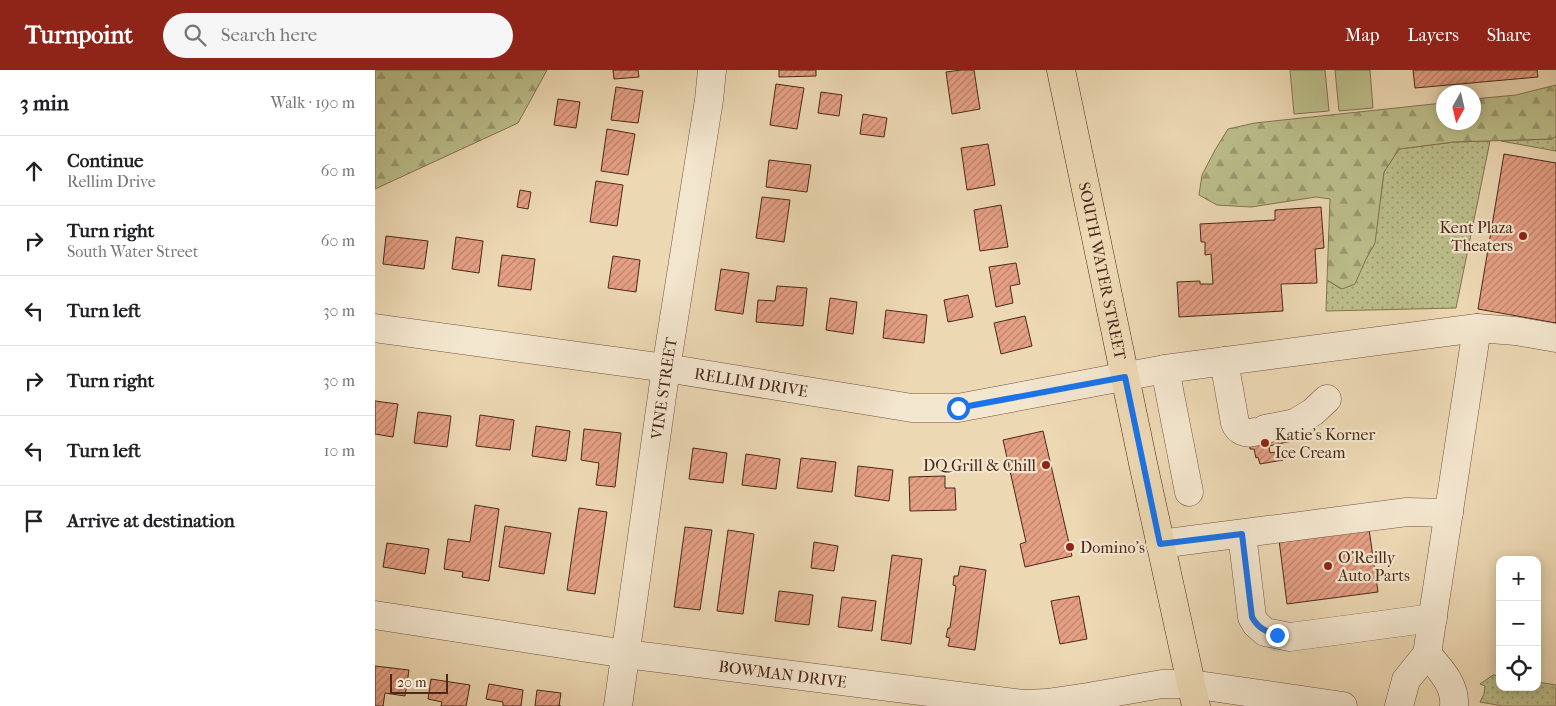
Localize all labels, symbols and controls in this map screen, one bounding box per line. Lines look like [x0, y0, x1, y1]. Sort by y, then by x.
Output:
search box [163, 13, 513, 58]
text: Turnpoint [25, 21, 133, 49]
icon: search [181, 21, 209, 49]
text: Search here [221, 24, 317, 46]
text: Map [1345, 25, 1379, 46]
text: Layers [1407, 25, 1459, 46]
text: Share [1487, 25, 1531, 46]
north arrow [1436, 85, 1481, 130]
text: 3 min [20, 91, 69, 115]
text: Walk · 190 m [271, 93, 355, 112]
text: Continue [67, 150, 143, 172]
icon: ahead [20, 157, 48, 185]
text: 60 m [321, 161, 355, 180]
text: Rellim Drive [67, 172, 156, 191]
street label: SOUTH WATER STREET [1075, 180, 1131, 362]
place label: Kent Plaza Theaters [1439, 218, 1514, 255]
text: Turn right [67, 220, 154, 242]
icon: right [20, 227, 48, 255]
marker: Kent Plaza Theaters [1517, 230, 1529, 242]
text: 60 m [321, 231, 355, 250]
text: South Water Street [67, 242, 198, 261]
icon: left [20, 297, 48, 325]
text: Turn left [67, 300, 141, 322]
text: 30 m [323, 301, 355, 320]
street label: VINE STREET [646, 336, 680, 442]
street label: RELLIM DRIVE [693, 363, 810, 400]
icon: right [20, 367, 48, 395]
text: Turn right [67, 370, 154, 392]
text: 30 m [323, 371, 355, 390]
route start [947, 397, 970, 420]
place label: Katie's Korner Ice Cream [1275, 425, 1375, 462]
icon: left [20, 437, 48, 465]
marker: Katie's Korner Ice Cream [1259, 437, 1271, 449]
text: Turn left [67, 440, 141, 462]
text: 10 m [324, 441, 355, 460]
place label: DQ Grill & Chill [923, 456, 1037, 475]
marker: DQ Grill & Chill [1040, 459, 1052, 471]
icon: arrive [20, 507, 48, 535]
text: Arrive at destination [67, 510, 235, 532]
place label: Domino's [1080, 538, 1145, 557]
marker: Domino's [1064, 541, 1076, 553]
place label: O'Reilly Auto Parts [1337, 548, 1410, 585]
map controls [1496, 556, 1541, 691]
button: + [1496, 556, 1541, 601]
marker: O'Reilly Auto Parts [1322, 560, 1334, 572]
button: − [1496, 601, 1541, 646]
route end [1266, 624, 1289, 647]
button: locate [1496, 646, 1541, 691]
street label: BOWMAN DRIVE [718, 656, 848, 691]
scale bar [390, 671, 447, 694]
text: 20 m [397, 674, 427, 691]

